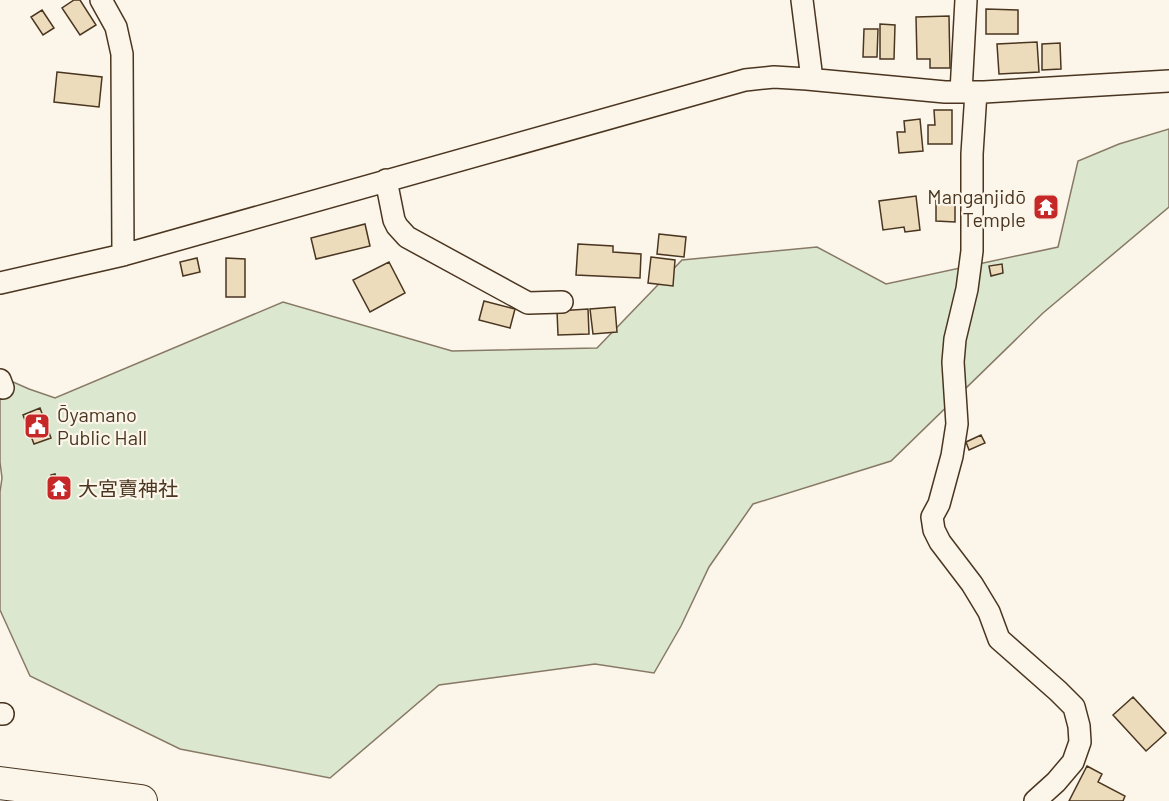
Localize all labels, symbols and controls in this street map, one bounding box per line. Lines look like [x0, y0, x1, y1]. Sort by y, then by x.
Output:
place label: Manganjidō Temple [927, 184, 1026, 231]
temple icon: Manganjidō Temple [1031, 192, 1061, 222]
place label: Ōyamano Public Hall [57, 402, 147, 449]
public building icon: Ōyamano Public Hall [22, 411, 52, 441]
temple icon: 大宮賣神社 [44, 473, 74, 503]
place label: 大宮賣神社 [78, 476, 178, 500]

